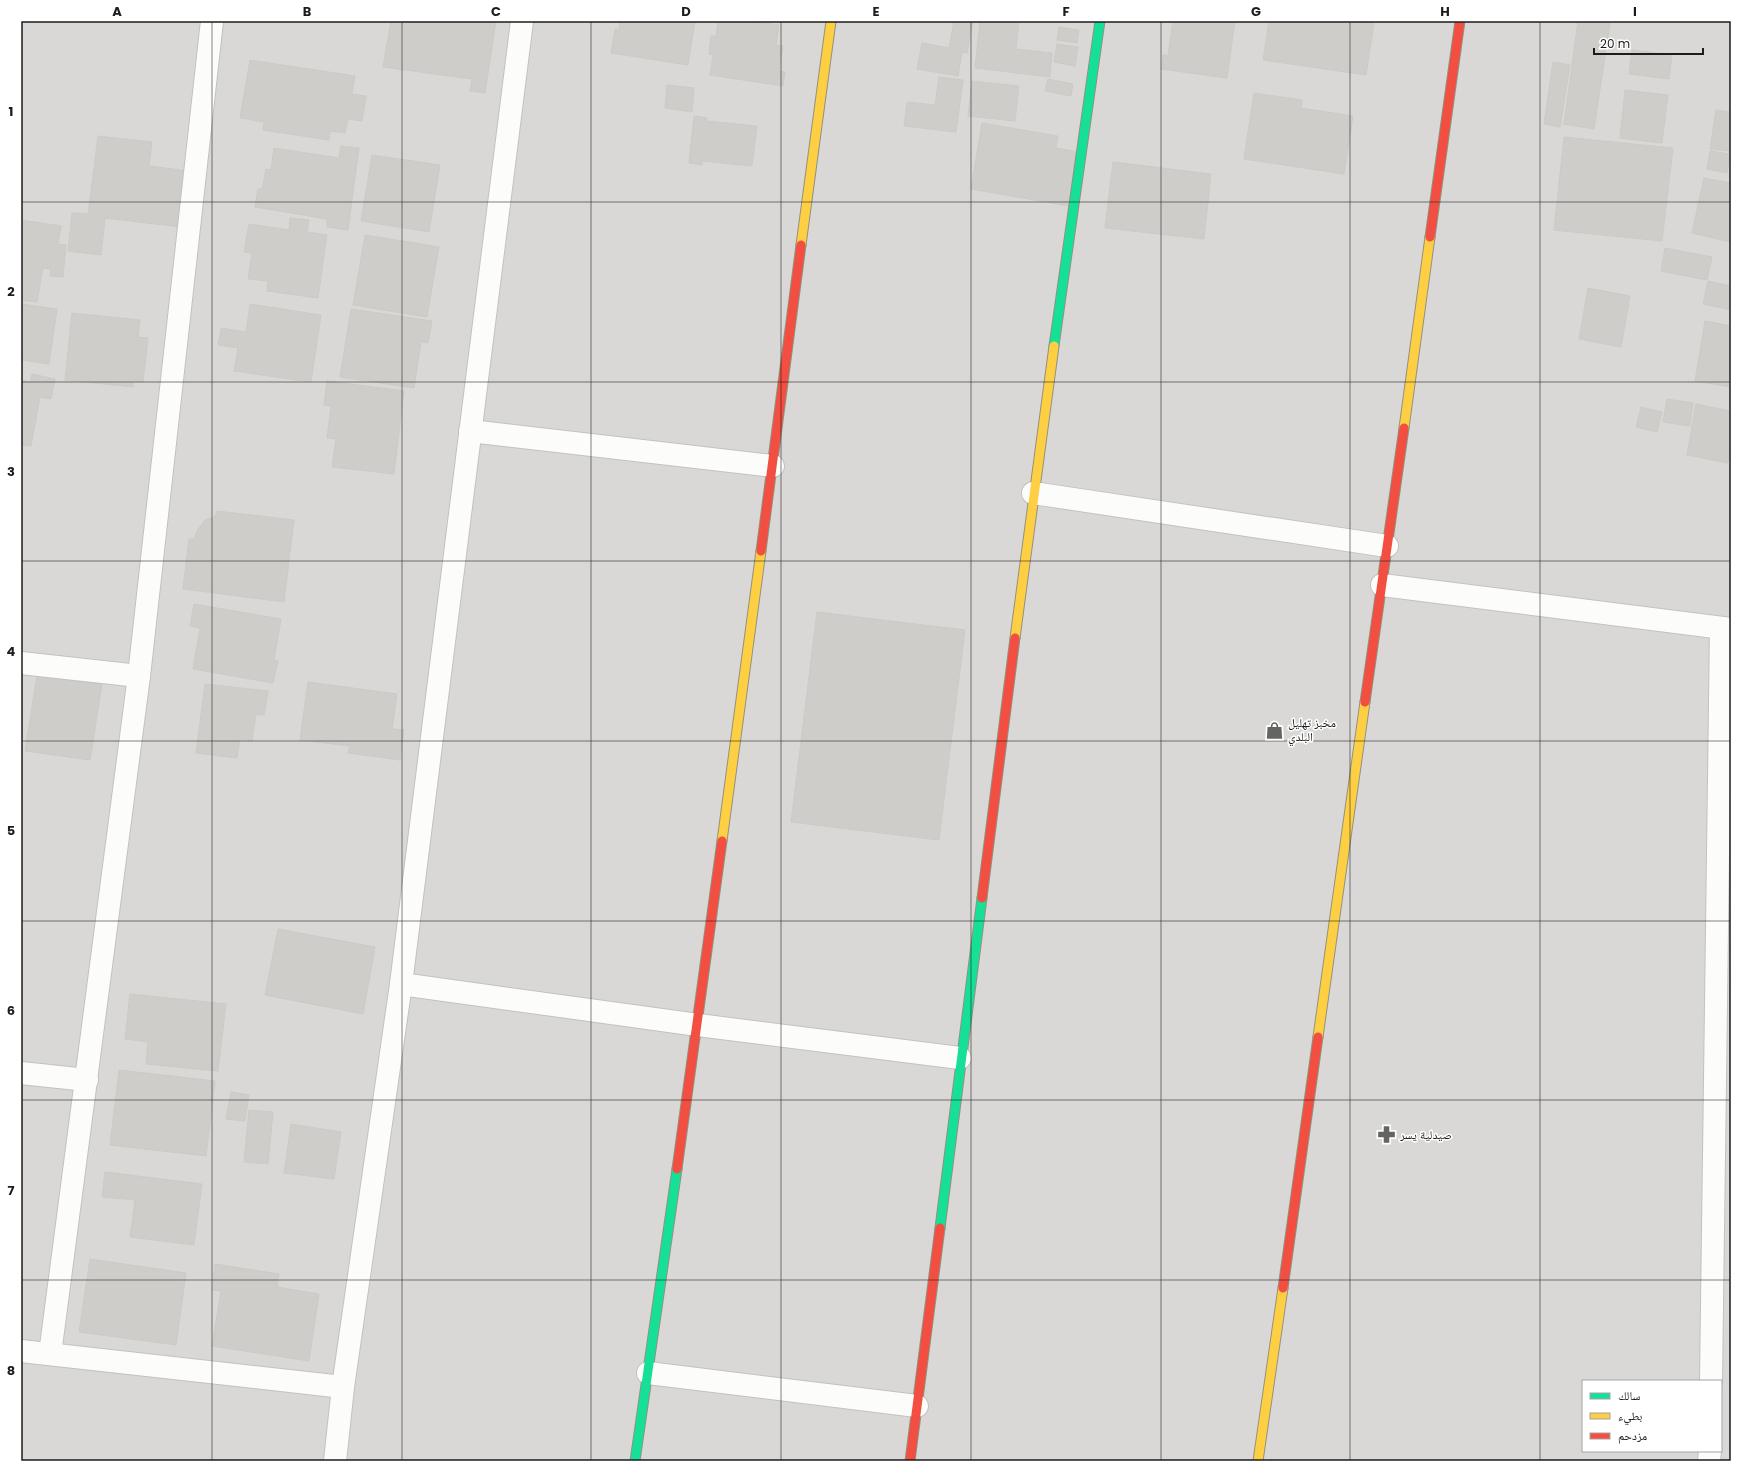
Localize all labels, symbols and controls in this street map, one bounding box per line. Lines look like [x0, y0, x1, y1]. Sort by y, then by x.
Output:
text: A [112, 2, 122, 21]
text: B [303, 2, 312, 21]
text: C [491, 2, 501, 21]
text: D [681, 2, 691, 21]
text: E [872, 2, 880, 21]
text: F [1062, 2, 1070, 21]
text: G [1251, 2, 1261, 21]
text: H [1440, 2, 1450, 21]
text: I [1633, 2, 1637, 21]
scale bar [1594, 30, 1703, 56]
text: 20 m [1600, 35, 1630, 52]
text: 1 [9, 102, 13, 121]
text: 2 [7, 282, 15, 301]
text: 3 [7, 462, 15, 481]
text: 4 [7, 642, 16, 661]
place label: مخبز تهليل البلدي [1288, 714, 1336, 747]
shop icon: مخبز تهليل البلدي [1265, 720, 1285, 740]
text: 5 [7, 821, 15, 840]
text: 6 [7, 1001, 15, 1020]
pharmacy icon: صيدلية يسر [1377, 1125, 1397, 1145]
place label: صيدلية يسر [1399, 1126, 1452, 1143]
text: 7 [8, 1181, 15, 1200]
text: 8 [7, 1361, 15, 1380]
legend [1582, 1380, 1722, 1452]
text: سالك [1618, 1387, 1640, 1404]
text: بطيء [1618, 1407, 1642, 1426]
text: مزدحم [1618, 1427, 1647, 1444]

